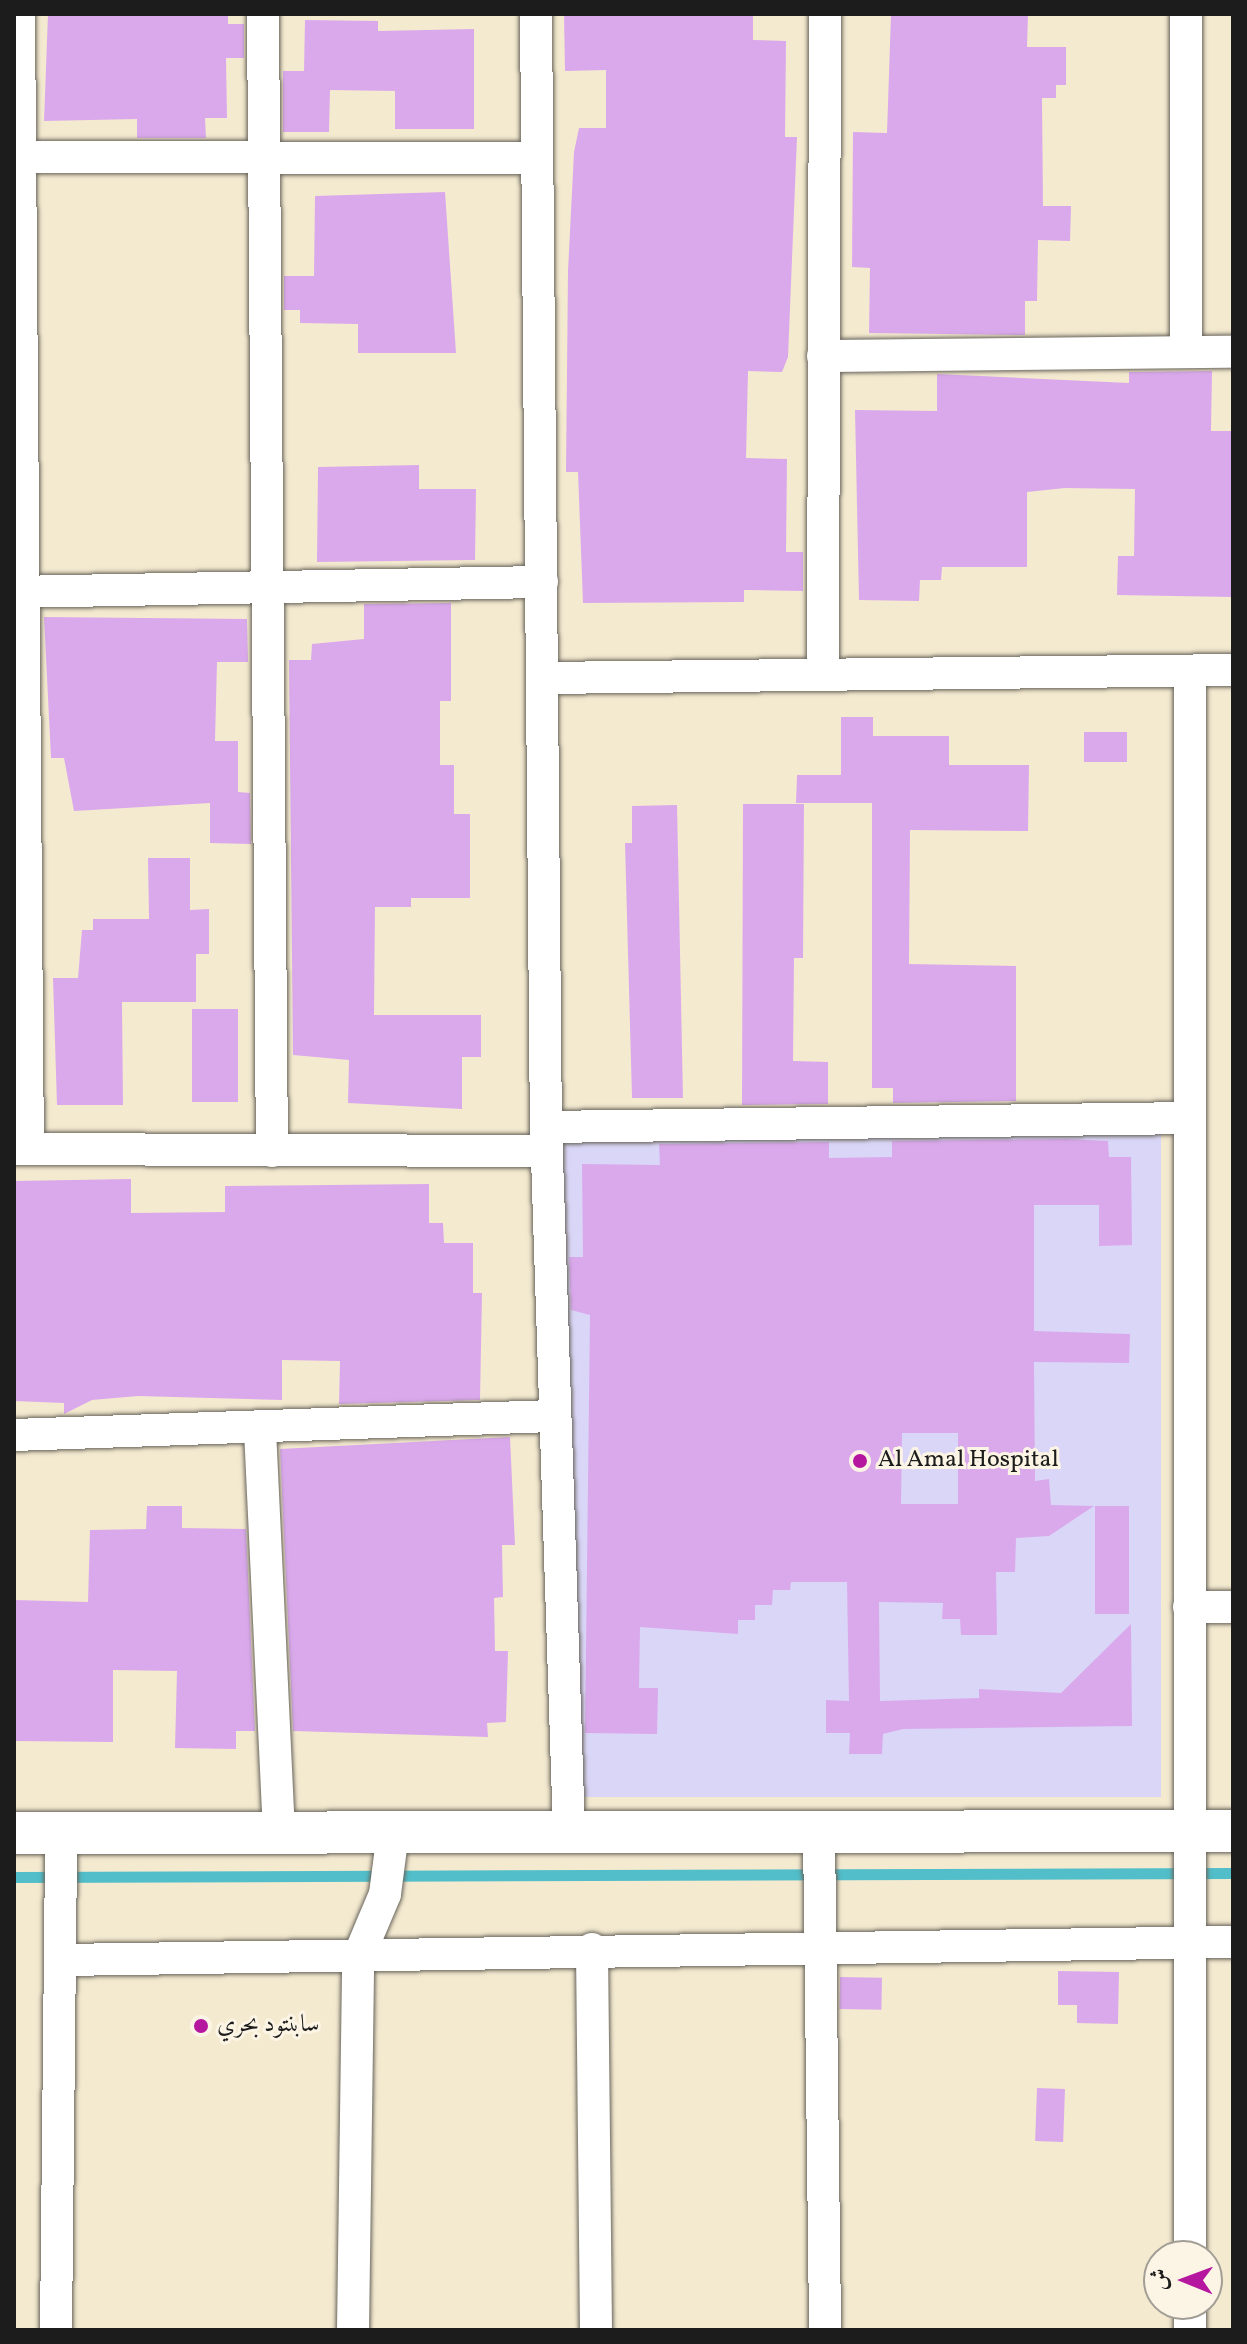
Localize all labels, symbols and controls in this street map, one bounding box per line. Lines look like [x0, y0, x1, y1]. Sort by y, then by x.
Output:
place label: Al Amal Hospital [878, 1447, 1059, 1475]
marker: Al Amal Hospital [849, 1450, 871, 1472]
place label: سابنتود بحري [217, 2012, 319, 2040]
marker: سابنتود بحري [192, 2017, 210, 2035]
north arrow [1143, 2240, 1223, 2320]
text: ش [1145, 2268, 1176, 2291]

